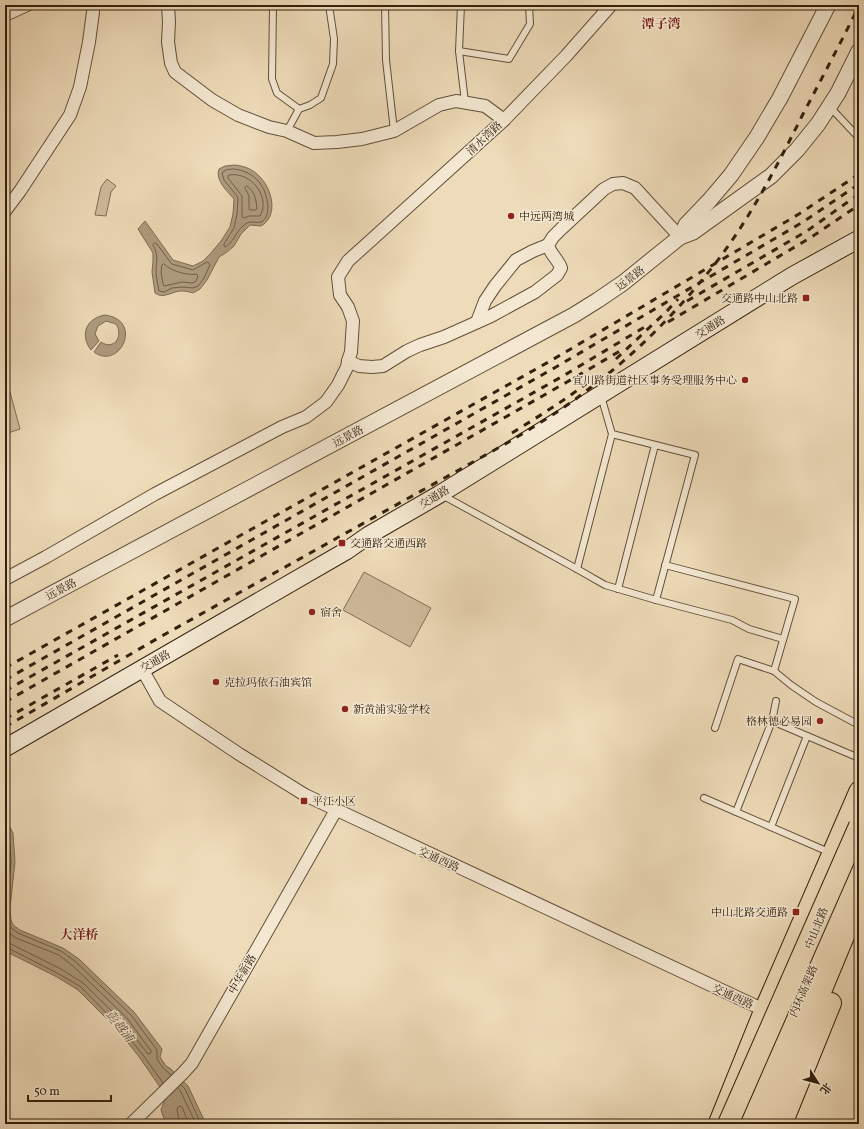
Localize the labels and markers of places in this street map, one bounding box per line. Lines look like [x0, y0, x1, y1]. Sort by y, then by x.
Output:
place label: 中远两湾城 [519, 210, 574, 225]
marker: 中远两湾城 [506, 211, 516, 221]
place label: 交通路中山北路 [721, 292, 798, 307]
marker: 交通路中山北路 [801, 293, 811, 303]
place label: 宜川路街道社区事务受理服务中心 [572, 374, 737, 389]
marker: 宜川路街道社区事务受理服务中心 [740, 375, 750, 385]
place label: 交通路交通西路 [350, 537, 427, 552]
marker: 交通路交通西路 [337, 538, 347, 548]
place label: 宿舍 [320, 606, 342, 621]
marker: 宿舍 [307, 607, 317, 617]
place label: 克拉玛依石油宾馆 [224, 676, 312, 691]
marker: 克拉玛依石油宾馆 [211, 677, 221, 687]
place label: 新黄浦实验学校 [353, 703, 430, 718]
marker: 新黄浦实验学校 [340, 704, 350, 714]
place label: 格林德必易园 [746, 715, 812, 730]
marker: 格林德必易园 [815, 716, 825, 726]
place label: 平江小区 [312, 795, 356, 810]
marker: 平江小区 [299, 796, 309, 806]
place label: 中山北路交通路 [711, 906, 788, 921]
marker: 中山北路交通路 [791, 907, 801, 917]

